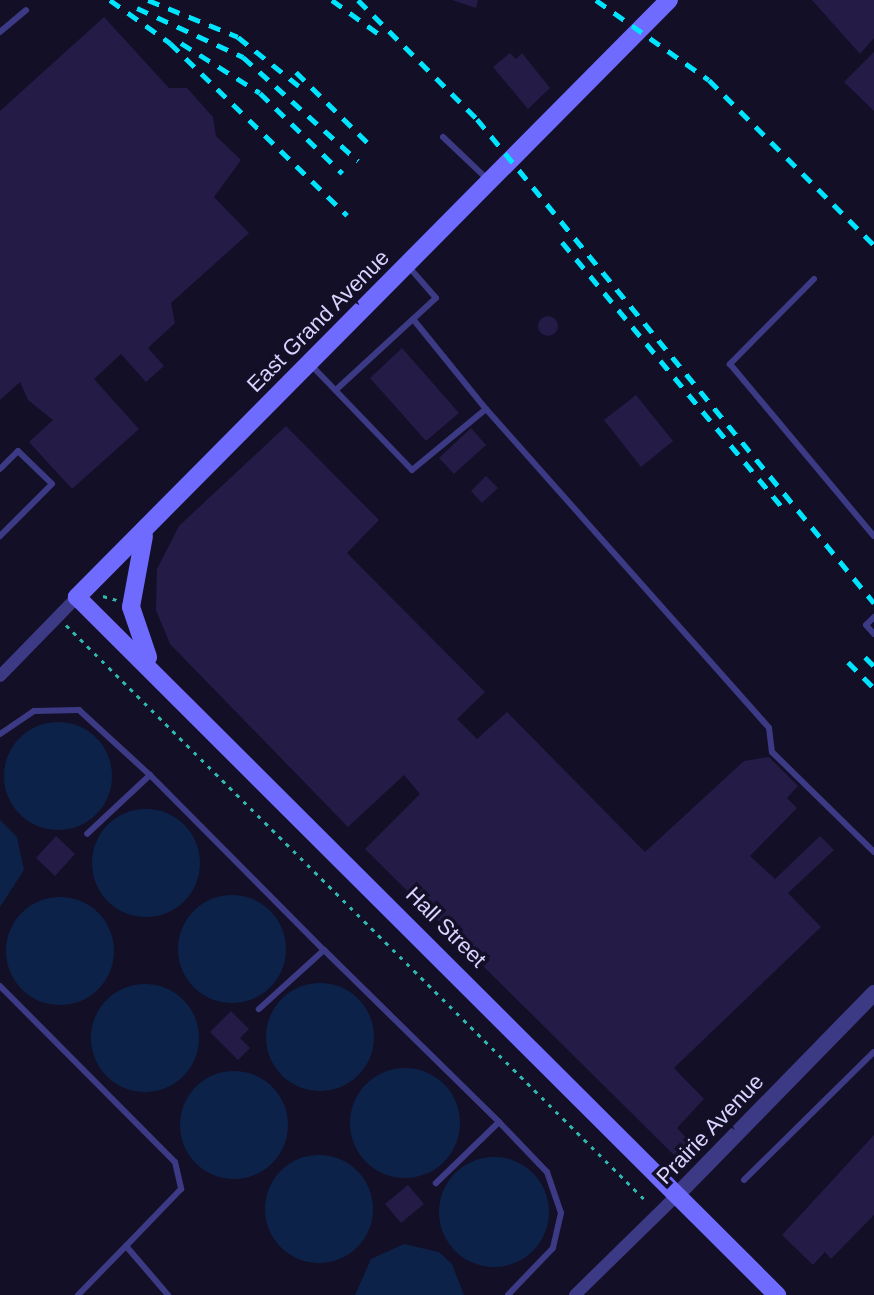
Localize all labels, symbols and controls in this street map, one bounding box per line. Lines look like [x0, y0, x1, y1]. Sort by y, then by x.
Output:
street label: East Grand Avenue [241, 244, 395, 398]
street label: Hall Street [400, 881, 492, 973]
street label: Prairie Avenue [651, 1068, 769, 1190]

